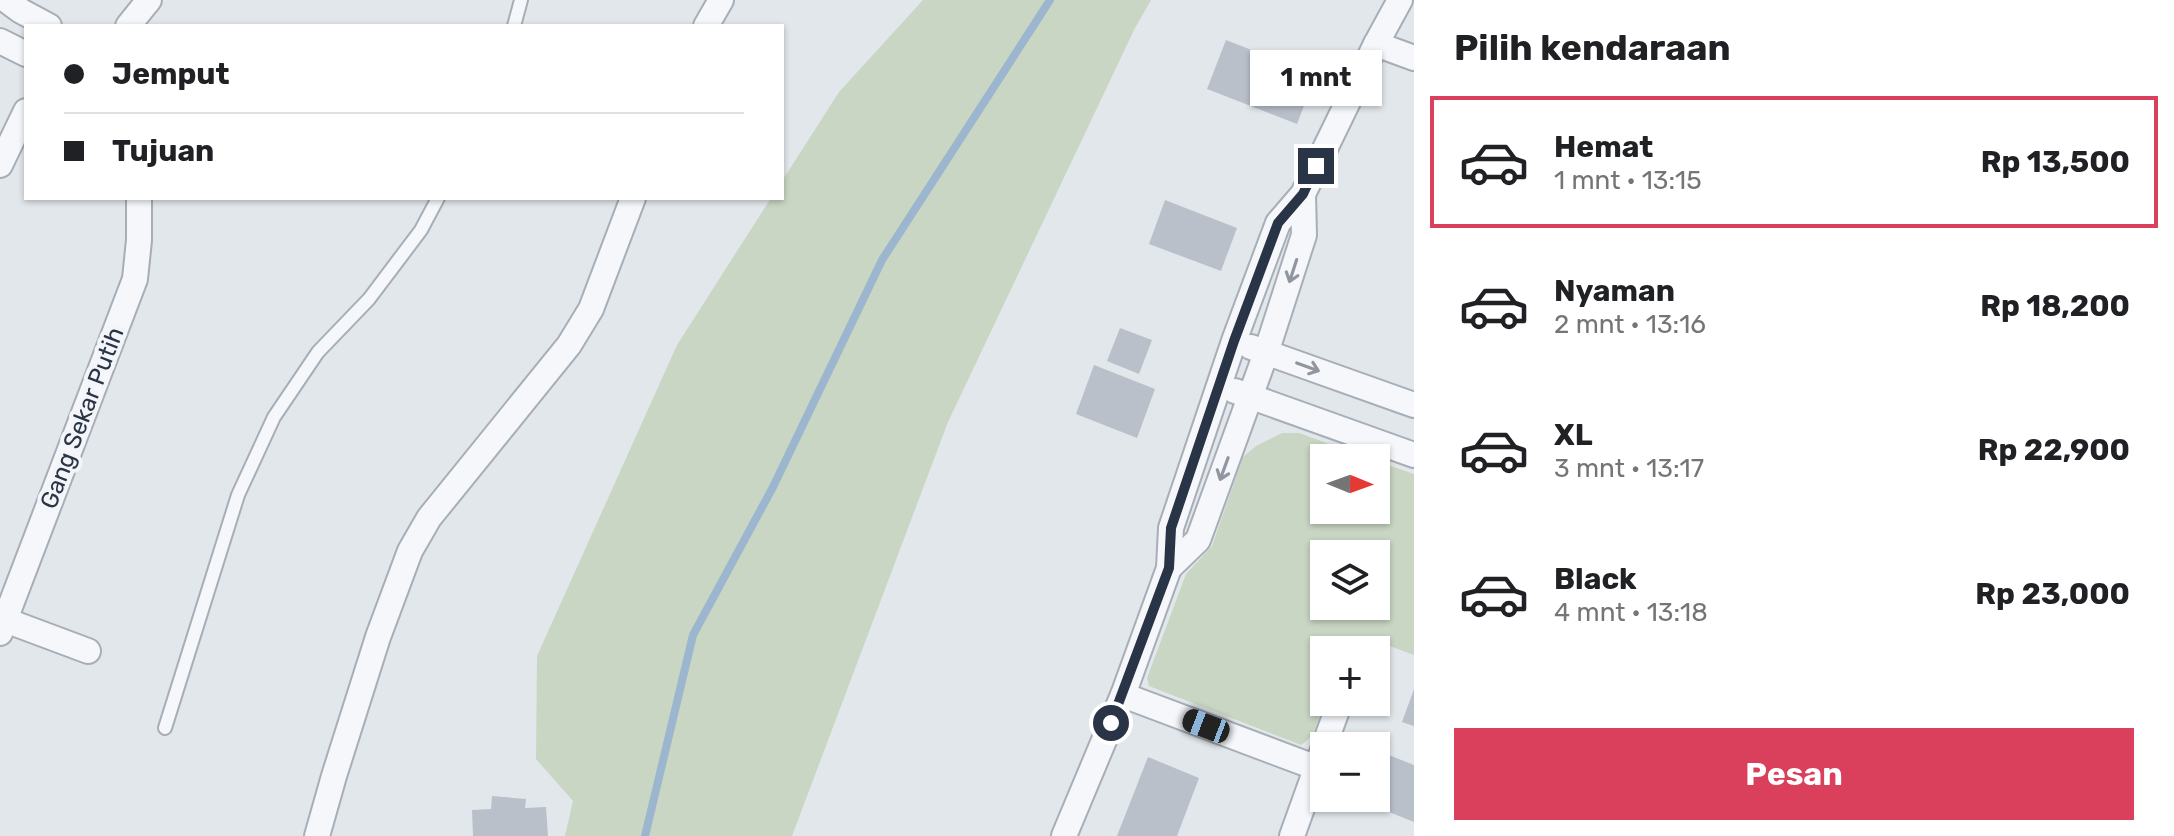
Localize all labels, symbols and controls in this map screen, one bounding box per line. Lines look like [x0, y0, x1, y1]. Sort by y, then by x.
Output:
text: Pilih kendaraan [1454, 26, 1731, 69]
callout: 1 mnt [1250, 50, 1382, 106]
text: Jemput [112, 56, 230, 92]
text: 1 mnt [1281, 62, 1352, 93]
icon: car [1458, 126, 1530, 198]
text: Hemat [1554, 129, 1653, 165]
text: Tujuan [112, 133, 214, 169]
text: Rp 13,500 [1981, 144, 2130, 180]
route end [1298, 148, 1334, 184]
text: 1 mnt · 13:15 [1554, 165, 1702, 196]
one-way arrow [1284, 258, 1299, 283]
icon: car [1458, 270, 1530, 342]
text: Nyaman [1554, 273, 1675, 309]
text: Rp 18,200 [1980, 288, 2130, 324]
text: 2 mnt · 13:16 [1554, 309, 1706, 340]
street label: Gang Sekar Putih [34, 323, 130, 513]
one-way arrow [1295, 361, 1320, 376]
icon: car [1458, 414, 1530, 486]
text: XL [1554, 417, 1593, 453]
text: Rp 22,900 [1978, 432, 2130, 468]
north arrow [1310, 444, 1390, 524]
map controls [1310, 444, 1390, 812]
text: 3 mnt · 13:17 [1554, 453, 1704, 484]
one-way arrow [1215, 456, 1230, 481]
button: layers [1310, 540, 1390, 620]
icon: car [1458, 558, 1530, 630]
text: Black [1554, 561, 1637, 597]
text: Rp 23,000 [1975, 576, 2130, 612]
text: 4 mnt · 13:18 [1554, 597, 1708, 628]
button: + [1310, 636, 1390, 716]
route start [1093, 705, 1129, 741]
car [1179, 706, 1233, 746]
button: Pesan [1454, 728, 2134, 820]
button: − [1310, 732, 1390, 812]

